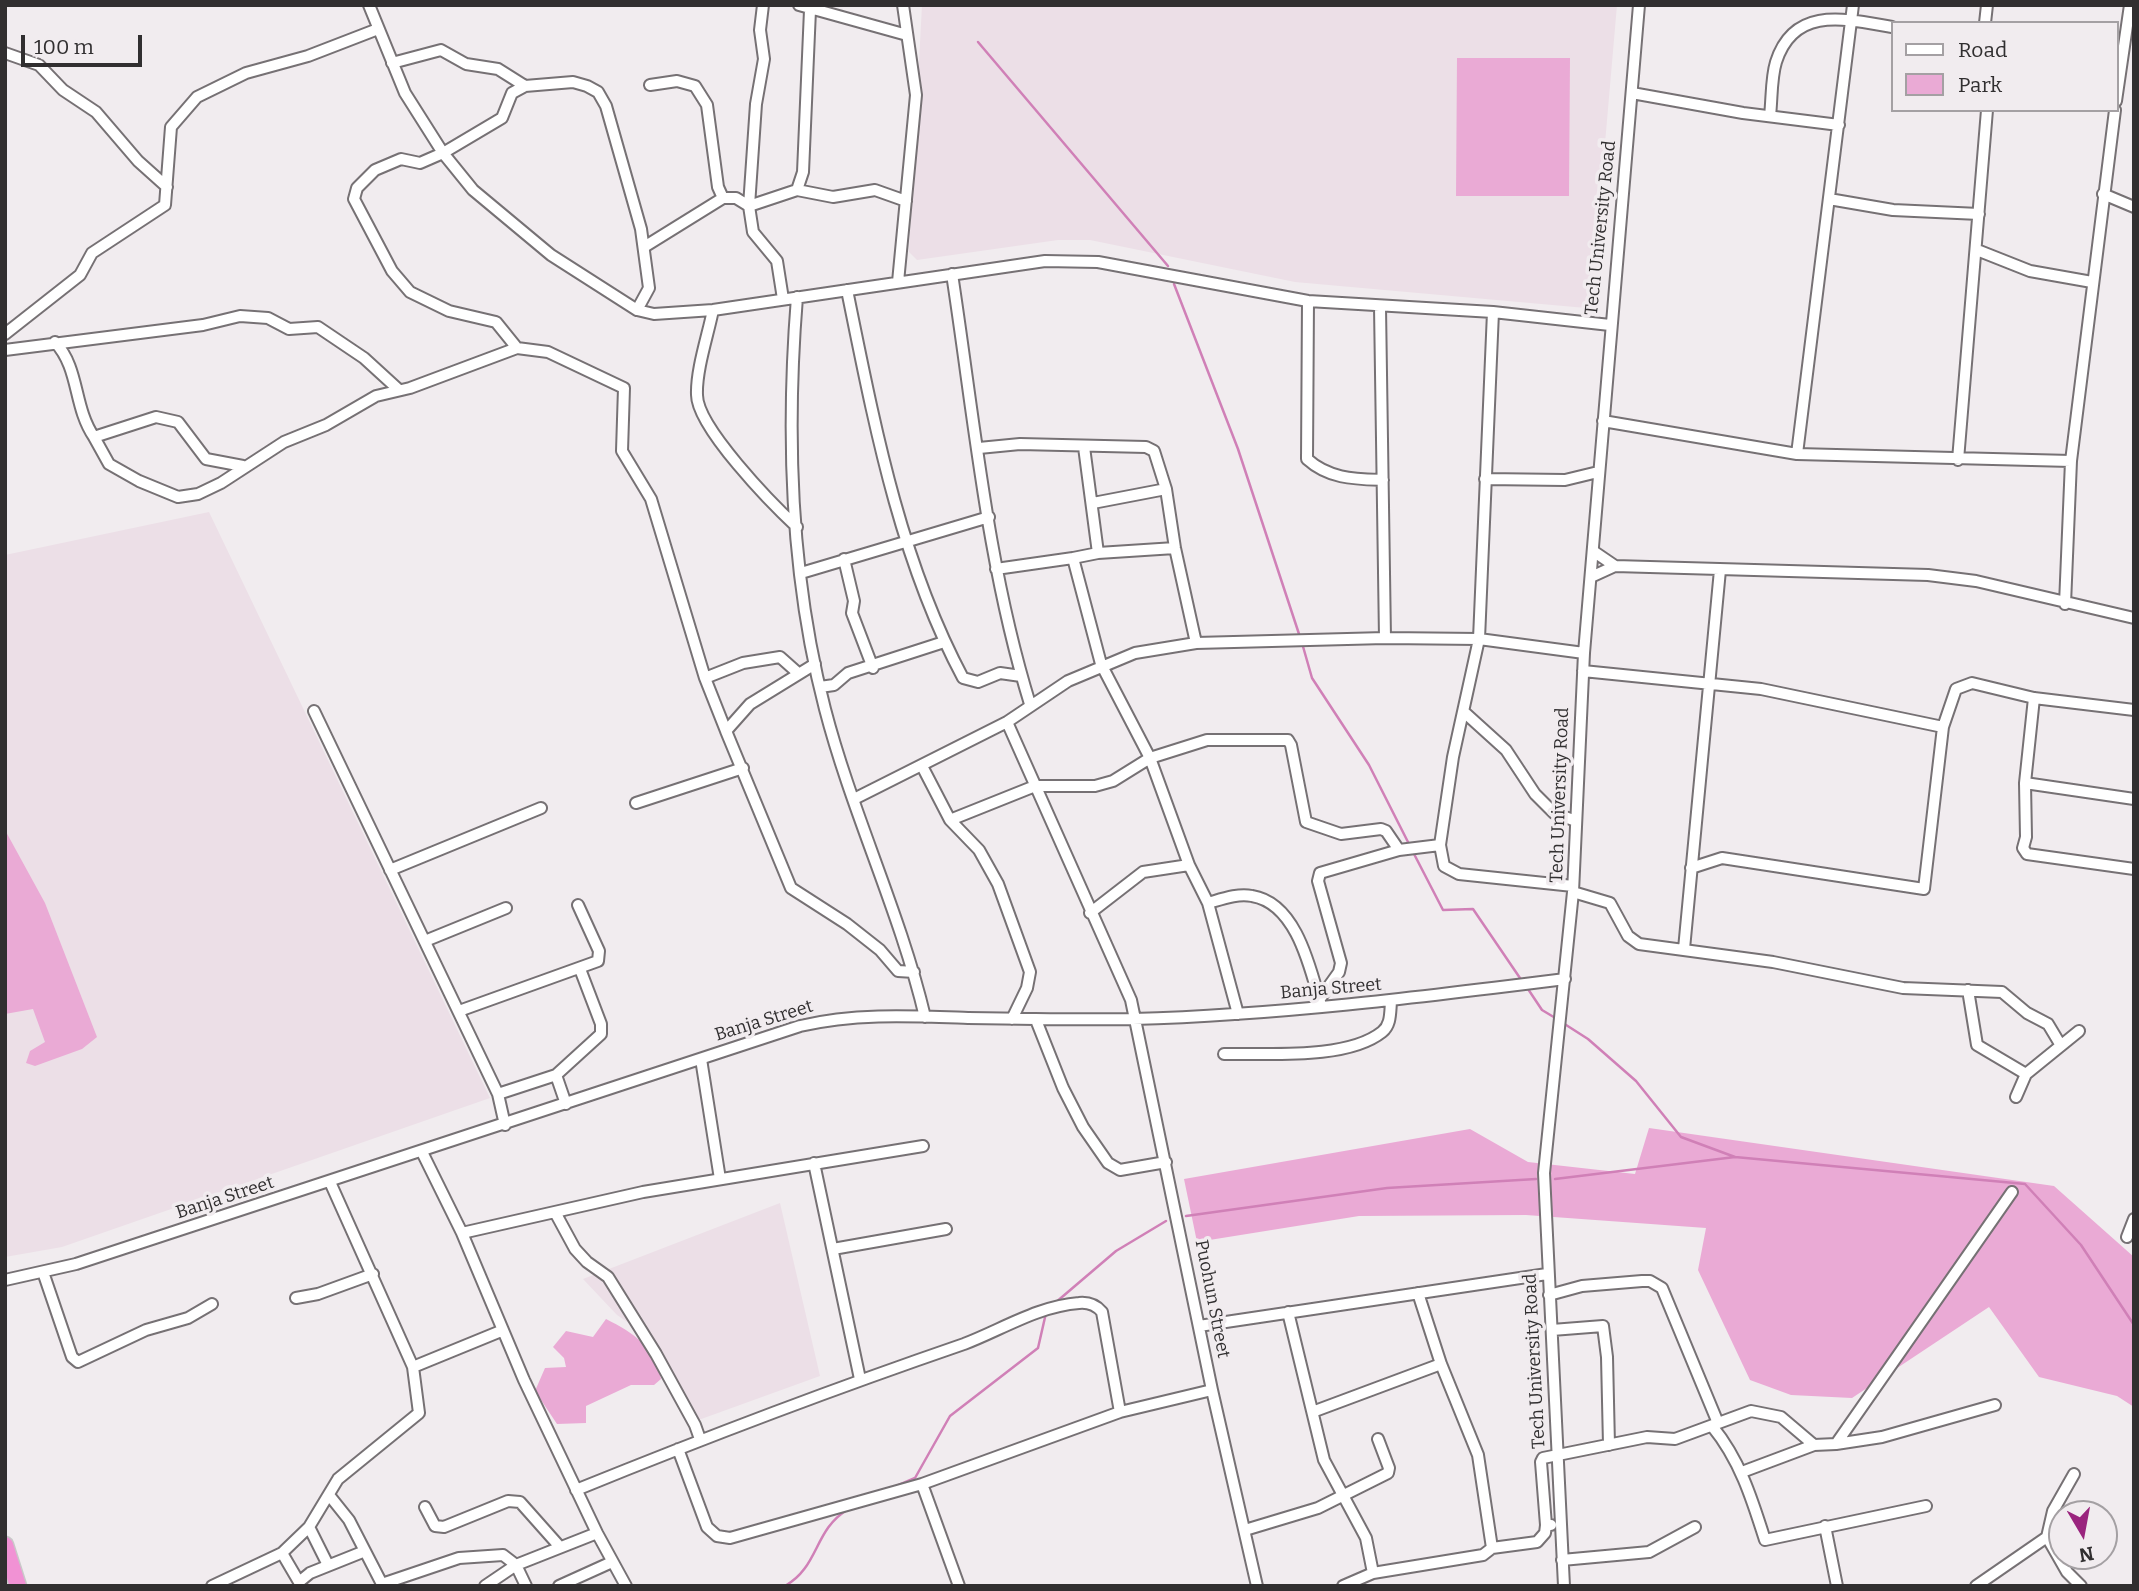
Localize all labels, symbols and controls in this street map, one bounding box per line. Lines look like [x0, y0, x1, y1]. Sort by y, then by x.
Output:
scale bar [24, 21, 145, 65]
legend [1890, 21, 2118, 112]
text: 100 m [34, 34, 94, 60]
text: Road [1958, 37, 2007, 63]
text: Park [1958, 72, 2002, 98]
street label: Tech University Road [1581, 140, 1621, 316]
street label: Tech University Road [1546, 707, 1574, 883]
street label: Banja Street [1279, 974, 1383, 1004]
street label: Banja Street [712, 996, 816, 1046]
street label: Banja Street [173, 1172, 277, 1224]
street label: Puohun Street [1190, 1238, 1234, 1360]
street label: Tech University Road [1520, 1273, 1550, 1449]
north arrow [2048, 1500, 2118, 1570]
text: N [2077, 1542, 2096, 1567]

